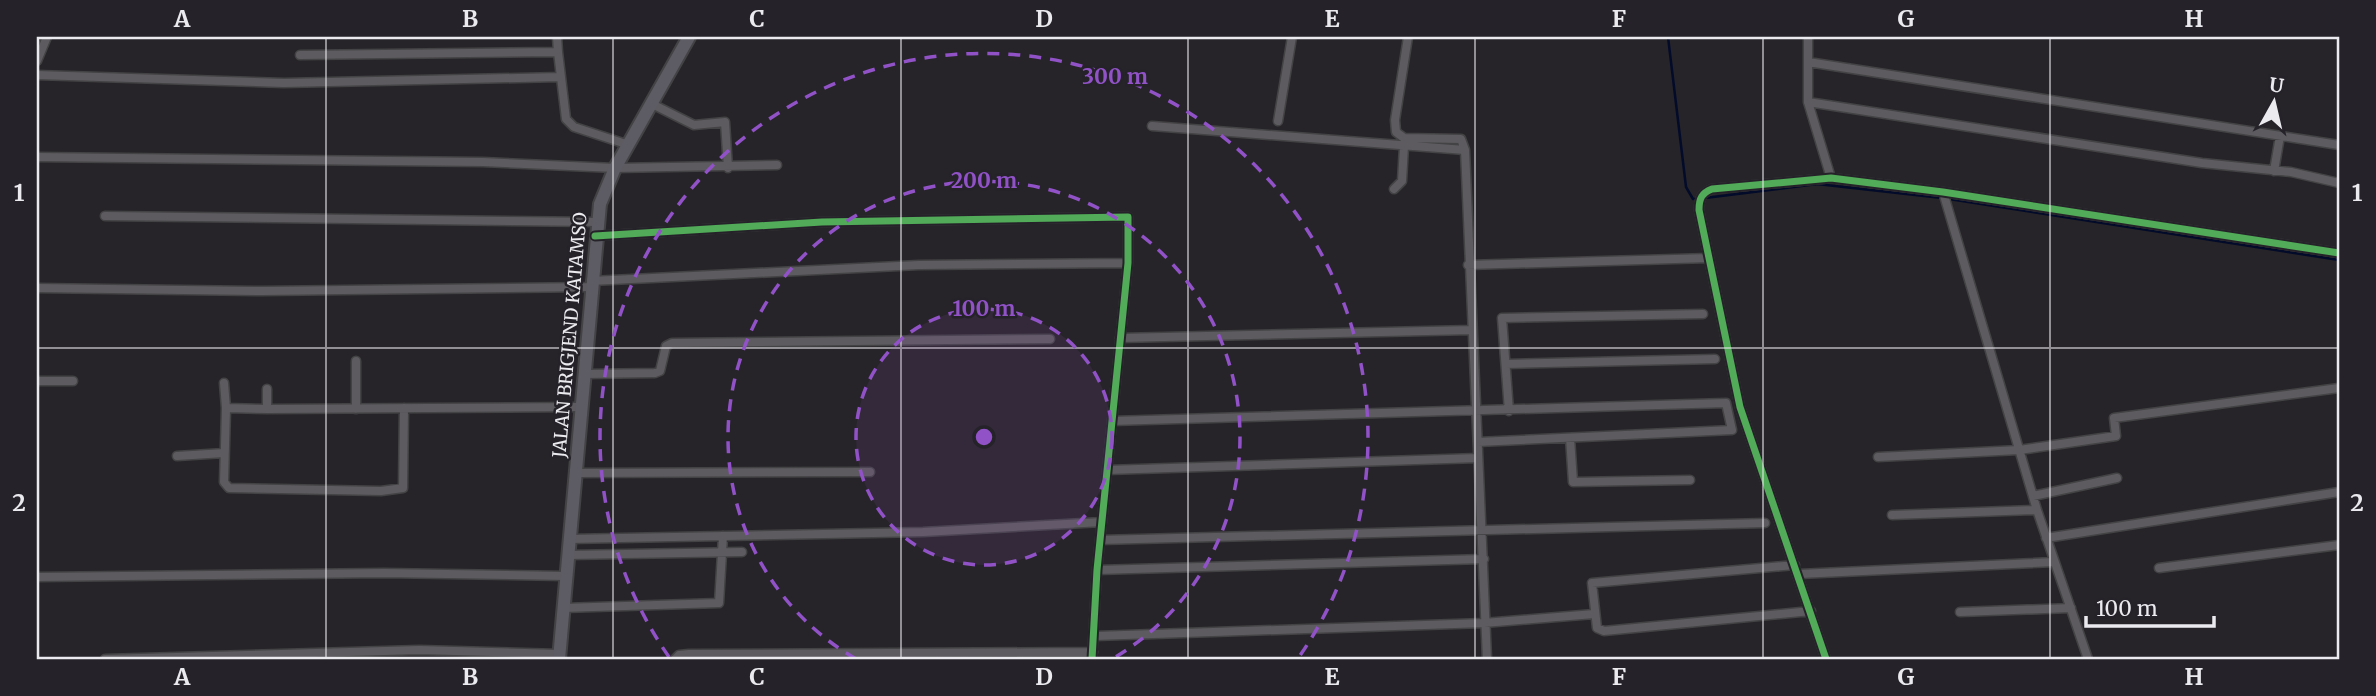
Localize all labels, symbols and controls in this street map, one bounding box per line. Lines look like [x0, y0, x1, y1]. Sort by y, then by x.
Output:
text: A [173, 4, 191, 33]
text: B [462, 4, 478, 33]
text: C [749, 4, 765, 33]
text: D [1035, 4, 1053, 33]
text: E [1324, 4, 1340, 33]
text: F [1612, 4, 1626, 33]
text: G [1898, 4, 1915, 33]
text: H [2185, 4, 2204, 33]
text: 300 m [1082, 63, 1148, 90]
north arrow [2240, 66, 2310, 136]
text: U [2268, 72, 2285, 98]
text: 200 m [951, 167, 1017, 194]
text: 1 [14, 178, 25, 207]
text: 1 [2352, 178, 2363, 207]
street label: JALAN BRIGJEND KATAMSO [547, 211, 592, 460]
text: 100 m [953, 295, 1015, 322]
centre of rings [972, 425, 996, 449]
text: 2 [12, 488, 26, 517]
text: 2 [2350, 488, 2364, 517]
scale bar [2086, 584, 2213, 628]
text: 100 m [2096, 595, 2158, 622]
text: A [173, 662, 191, 691]
text: B [462, 662, 478, 691]
text: C [749, 662, 765, 691]
text: D [1035, 662, 1053, 691]
text: E [1324, 662, 1340, 691]
text: F [1612, 662, 1626, 691]
text: G [1898, 662, 1915, 691]
text: H [2185, 662, 2204, 691]

